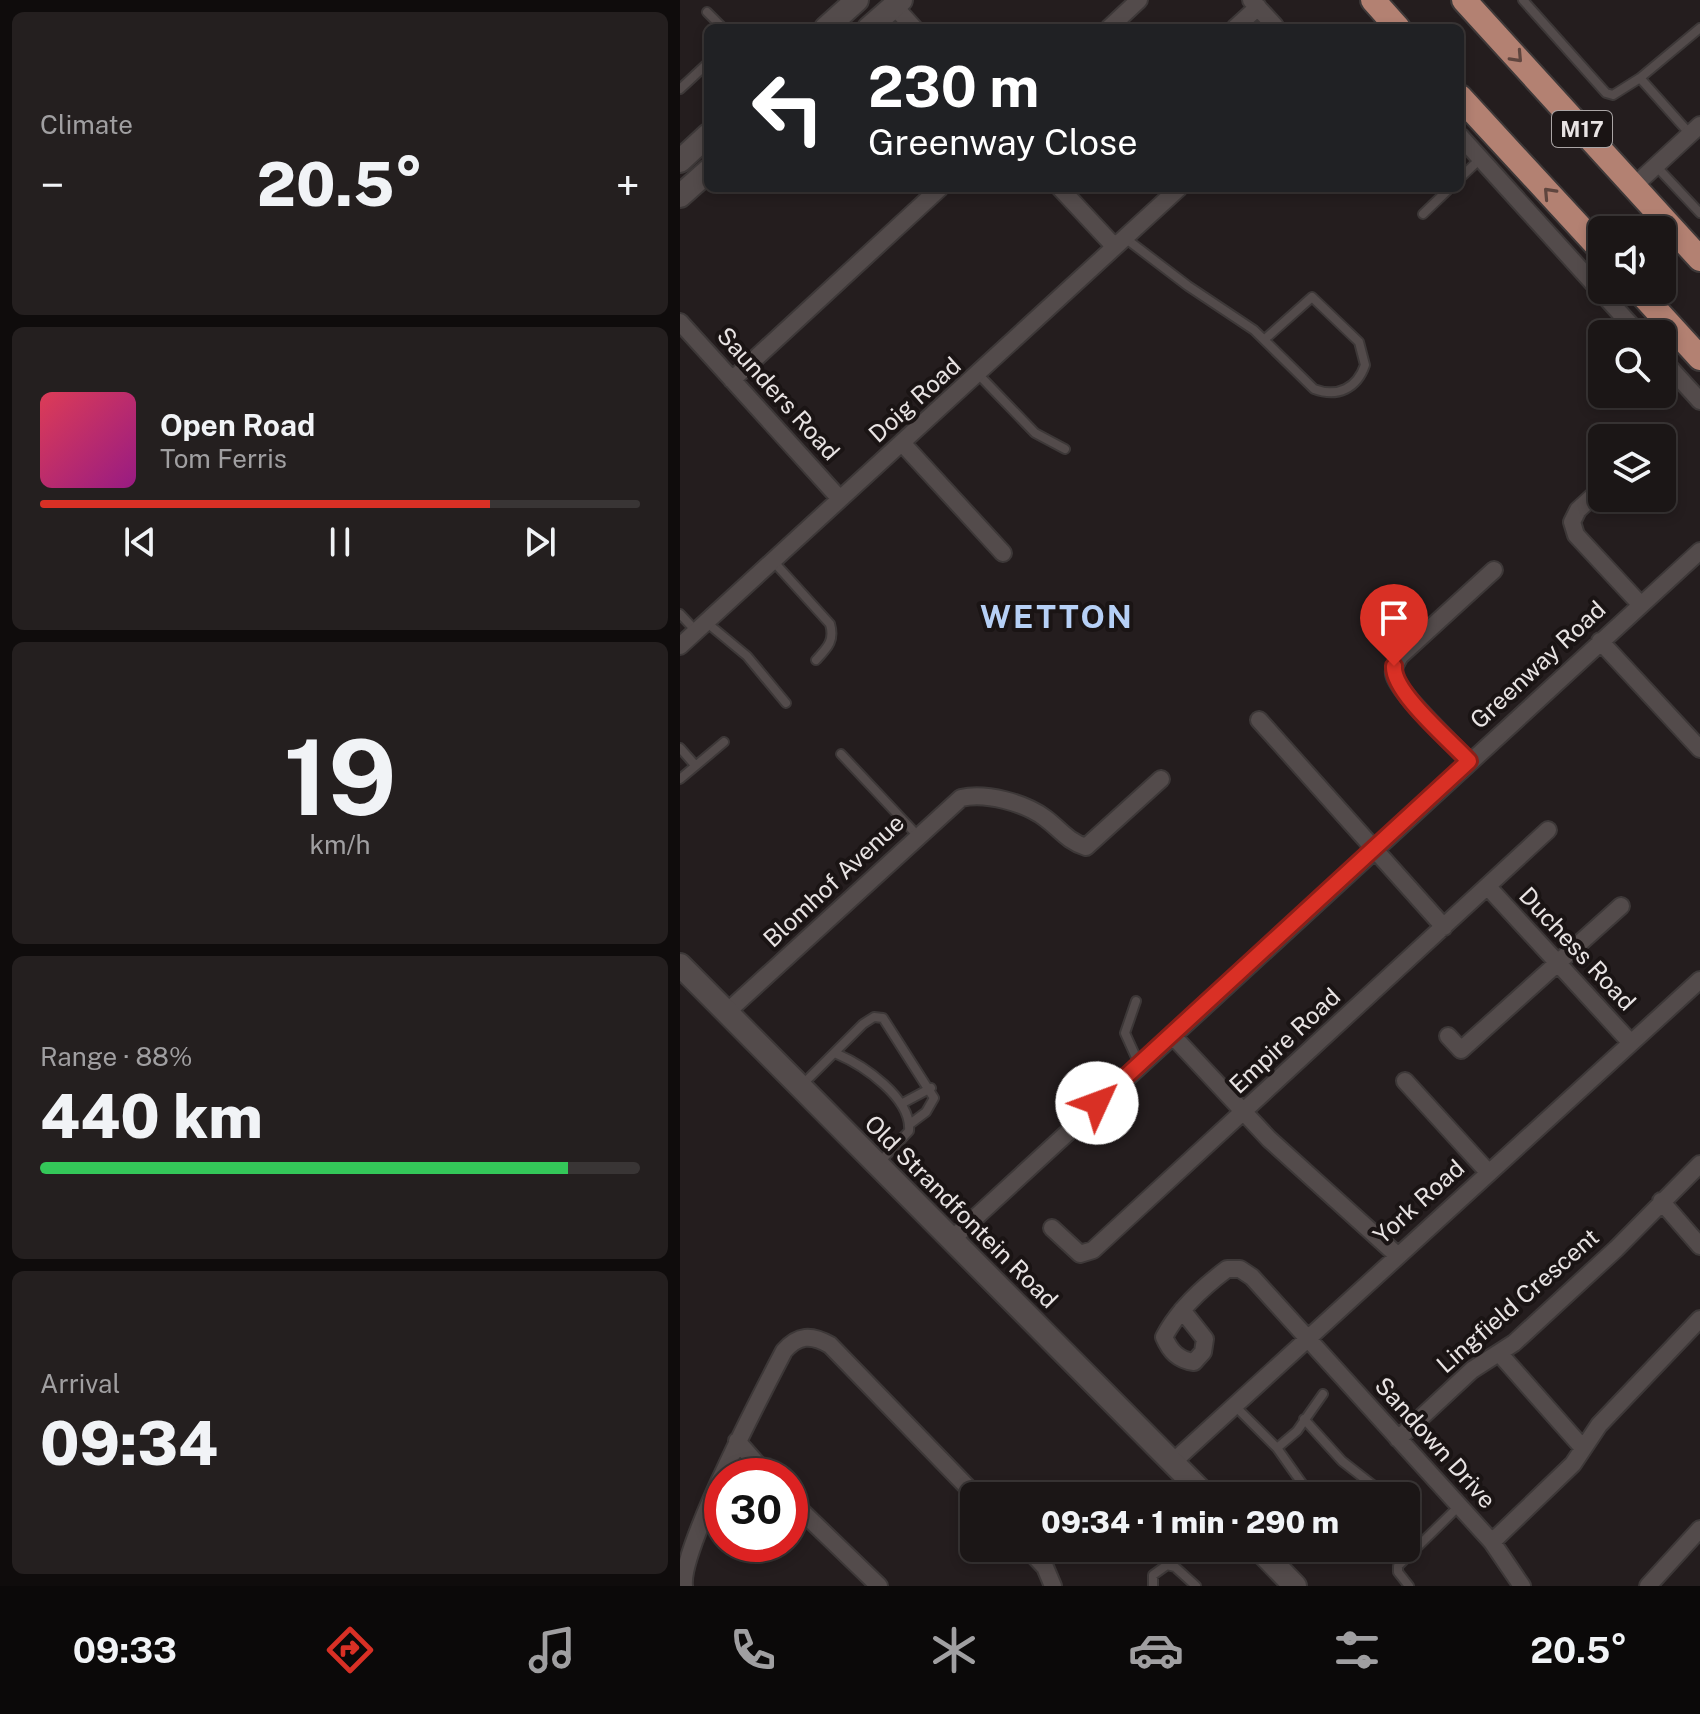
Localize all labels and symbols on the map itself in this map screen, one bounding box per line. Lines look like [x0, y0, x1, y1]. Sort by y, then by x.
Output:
one-way arrow [1507, 48, 1521, 63]
road number: M17 [1552, 111, 1612, 147]
one-way arrow [1544, 188, 1559, 202]
street label: Saunders Road [712, 321, 846, 466]
street label: Doig Road [863, 351, 966, 448]
pin [1360, 584, 1428, 666]
street label: Greenway Road [1464, 595, 1611, 734]
district label: WETTON [980, 598, 1134, 635]
street label: Blomhof Avenue [757, 808, 909, 953]
street label: Duchess Road [1514, 881, 1642, 1016]
street label: Empire Road [1223, 982, 1345, 1099]
position arrow [1055, 1061, 1139, 1145]
street label: Old Strandfontein Road [860, 1109, 1064, 1313]
street label: York Road [1367, 1153, 1469, 1249]
street label: Lingfield Crescent [1431, 1222, 1604, 1378]
street label: Sandown Drive [1370, 1371, 1502, 1514]
speed limit sign: 30 [704, 1458, 808, 1562]

